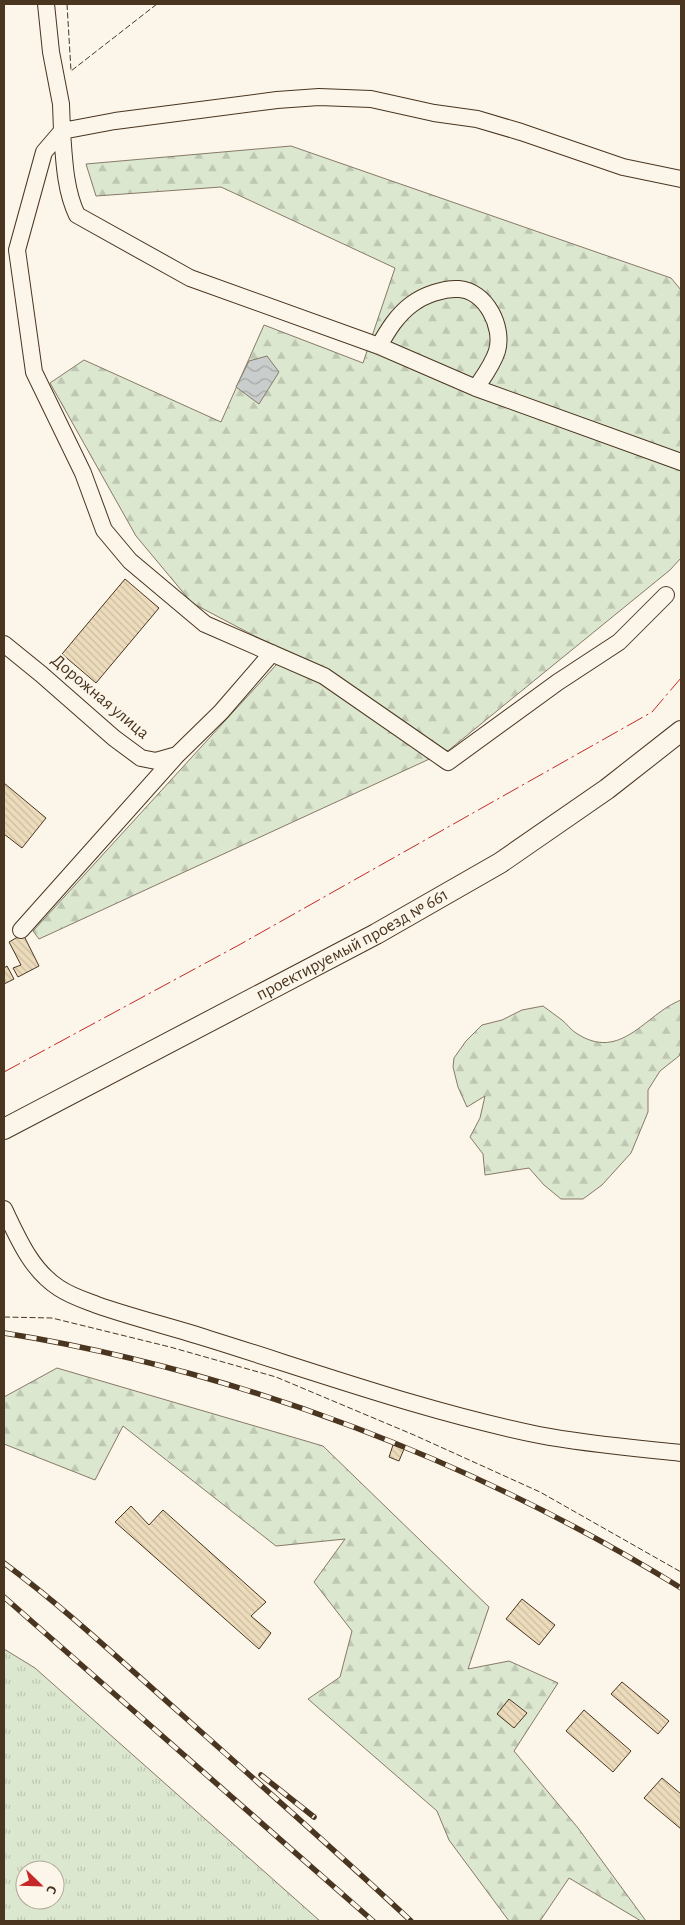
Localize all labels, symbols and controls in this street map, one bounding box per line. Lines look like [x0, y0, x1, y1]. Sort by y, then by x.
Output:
street label: Дорожная улица [48, 651, 152, 743]
street label: проектируемый проезд № 661 [253, 886, 451, 1004]
north arrow [15, 1860, 65, 1910]
text: С [43, 1883, 59, 1896]

